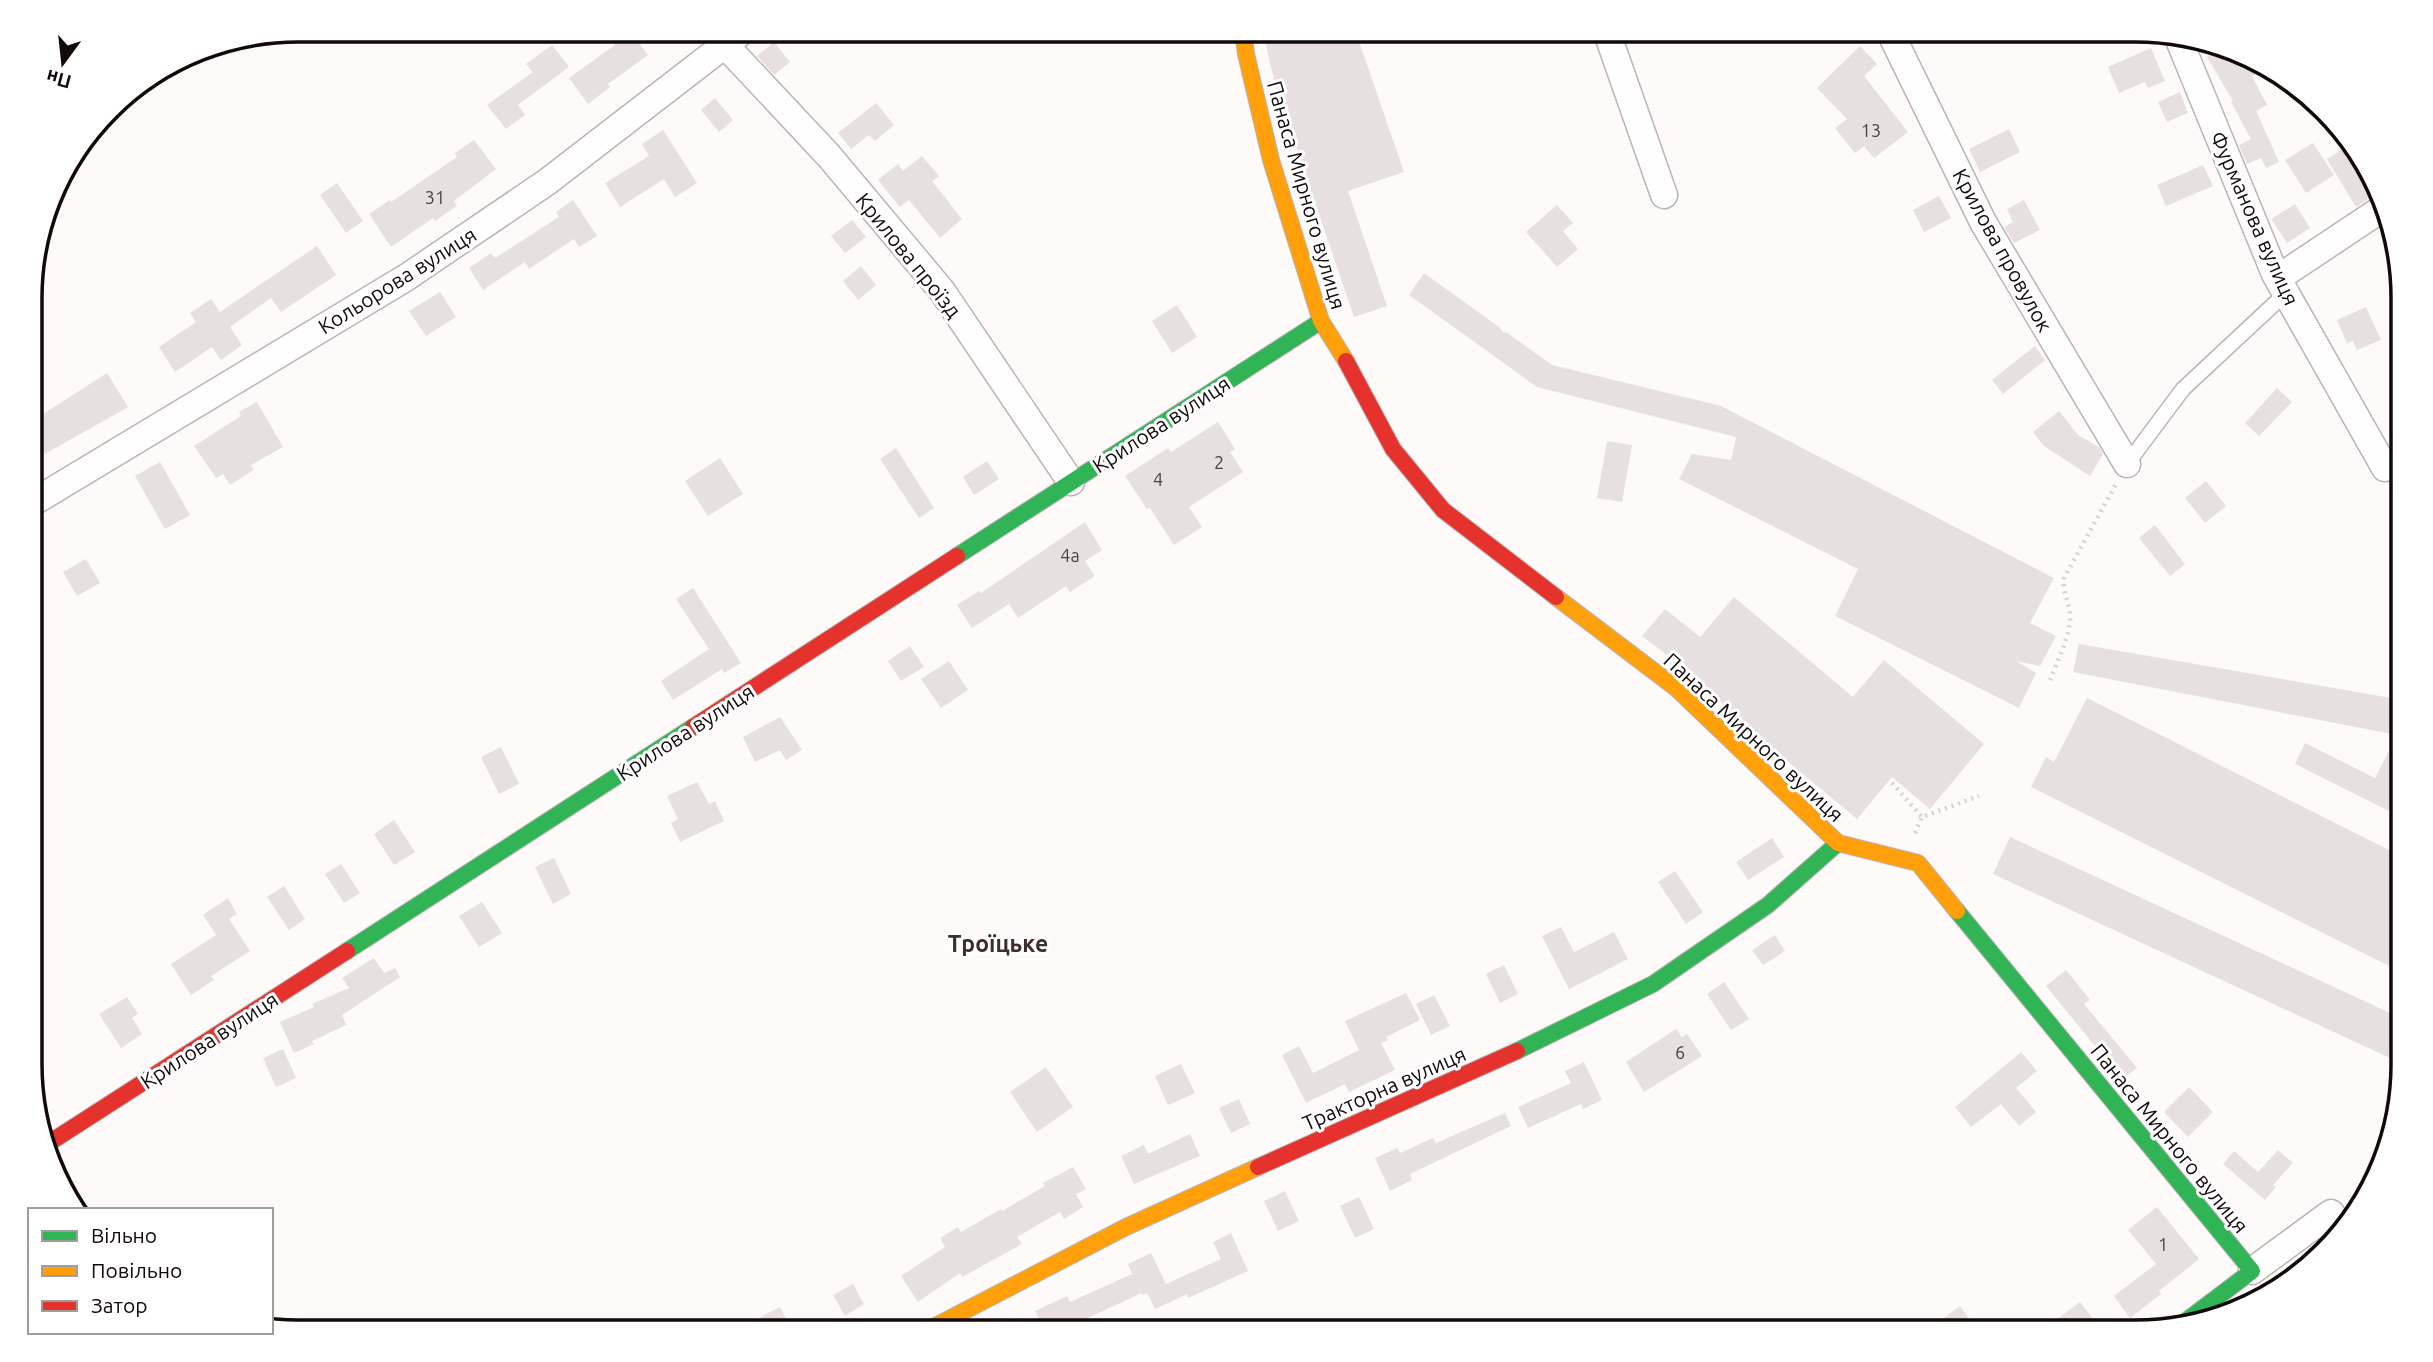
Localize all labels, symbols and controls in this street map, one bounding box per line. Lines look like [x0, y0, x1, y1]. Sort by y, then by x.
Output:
north arrow [28, 28, 98, 98]
text: Пн [44, 66, 73, 93]
street label: Панаса Мирного вулиця [1263, 78, 1351, 312]
house number: 13 [1861, 120, 1881, 140]
street label: Фурманова вулиця [2206, 127, 2304, 309]
street label: Крилова провулок [1948, 164, 2058, 336]
house number: 31 [425, 187, 445, 207]
street label: Крилова проїзд [851, 188, 967, 322]
street label: Кольорова вулиця [314, 222, 480, 338]
street label: Крилова вулиця [1088, 371, 1234, 477]
house number: 2 [1214, 452, 1224, 472]
house number: 4 [1153, 469, 1163, 489]
house number: 4а [1060, 545, 1080, 565]
street label: Панаса Мирного вулиця [1659, 648, 1849, 826]
street label: Крилова вулиця [612, 679, 758, 785]
district label: Троїцьке [948, 931, 1048, 956]
street label: Крилова вулиця [136, 987, 282, 1093]
street label: Панаса Мирного вулиця [2086, 1039, 2254, 1237]
street label: Тракторна вулиця [1299, 1041, 1469, 1135]
house number: 6 [1675, 1042, 1685, 1062]
legend [28, 1208, 273, 1334]
text: Вільно [91, 1223, 157, 1247]
house number: 1 [2158, 1234, 2168, 1254]
text: Повільно [91, 1258, 182, 1282]
text: Затор [91, 1293, 147, 1317]

